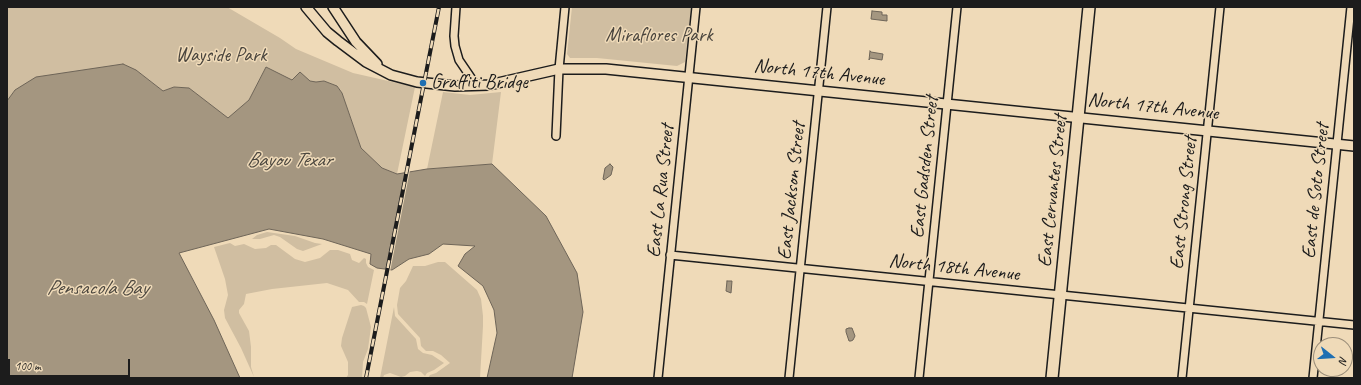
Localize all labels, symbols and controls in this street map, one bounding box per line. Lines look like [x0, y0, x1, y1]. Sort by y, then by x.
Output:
park label: Miraflores Park [606, 24, 712, 48]
park label: Wayside Park [175, 44, 267, 68]
street label: North 17th Avenue [752, 54, 886, 92]
place label: Graffiti Bridge [431, 71, 528, 95]
marker: Graffiti Bridge [418, 78, 428, 88]
street label: North 17th Avenue [1086, 88, 1220, 126]
street label: East Gadsden Street [906, 95, 944, 239]
street label: East Cervantes Street [1033, 114, 1073, 268]
street label: East Jackson Street [773, 121, 811, 261]
street label: East de Soto Street [1297, 122, 1335, 260]
street label: East La Rua Street [642, 123, 680, 259]
street label: East Strong Street [1165, 136, 1203, 270]
water label: Bayou Texar [247, 147, 331, 173]
street label: North 18th Avenue [887, 249, 1021, 287]
water label: Pensacola Bay [46, 275, 148, 301]
north arrow [1313, 337, 1353, 377]
scale bar [10, 351, 132, 377]
text: N [1336, 355, 1351, 366]
text: 100 m [15, 358, 41, 374]

